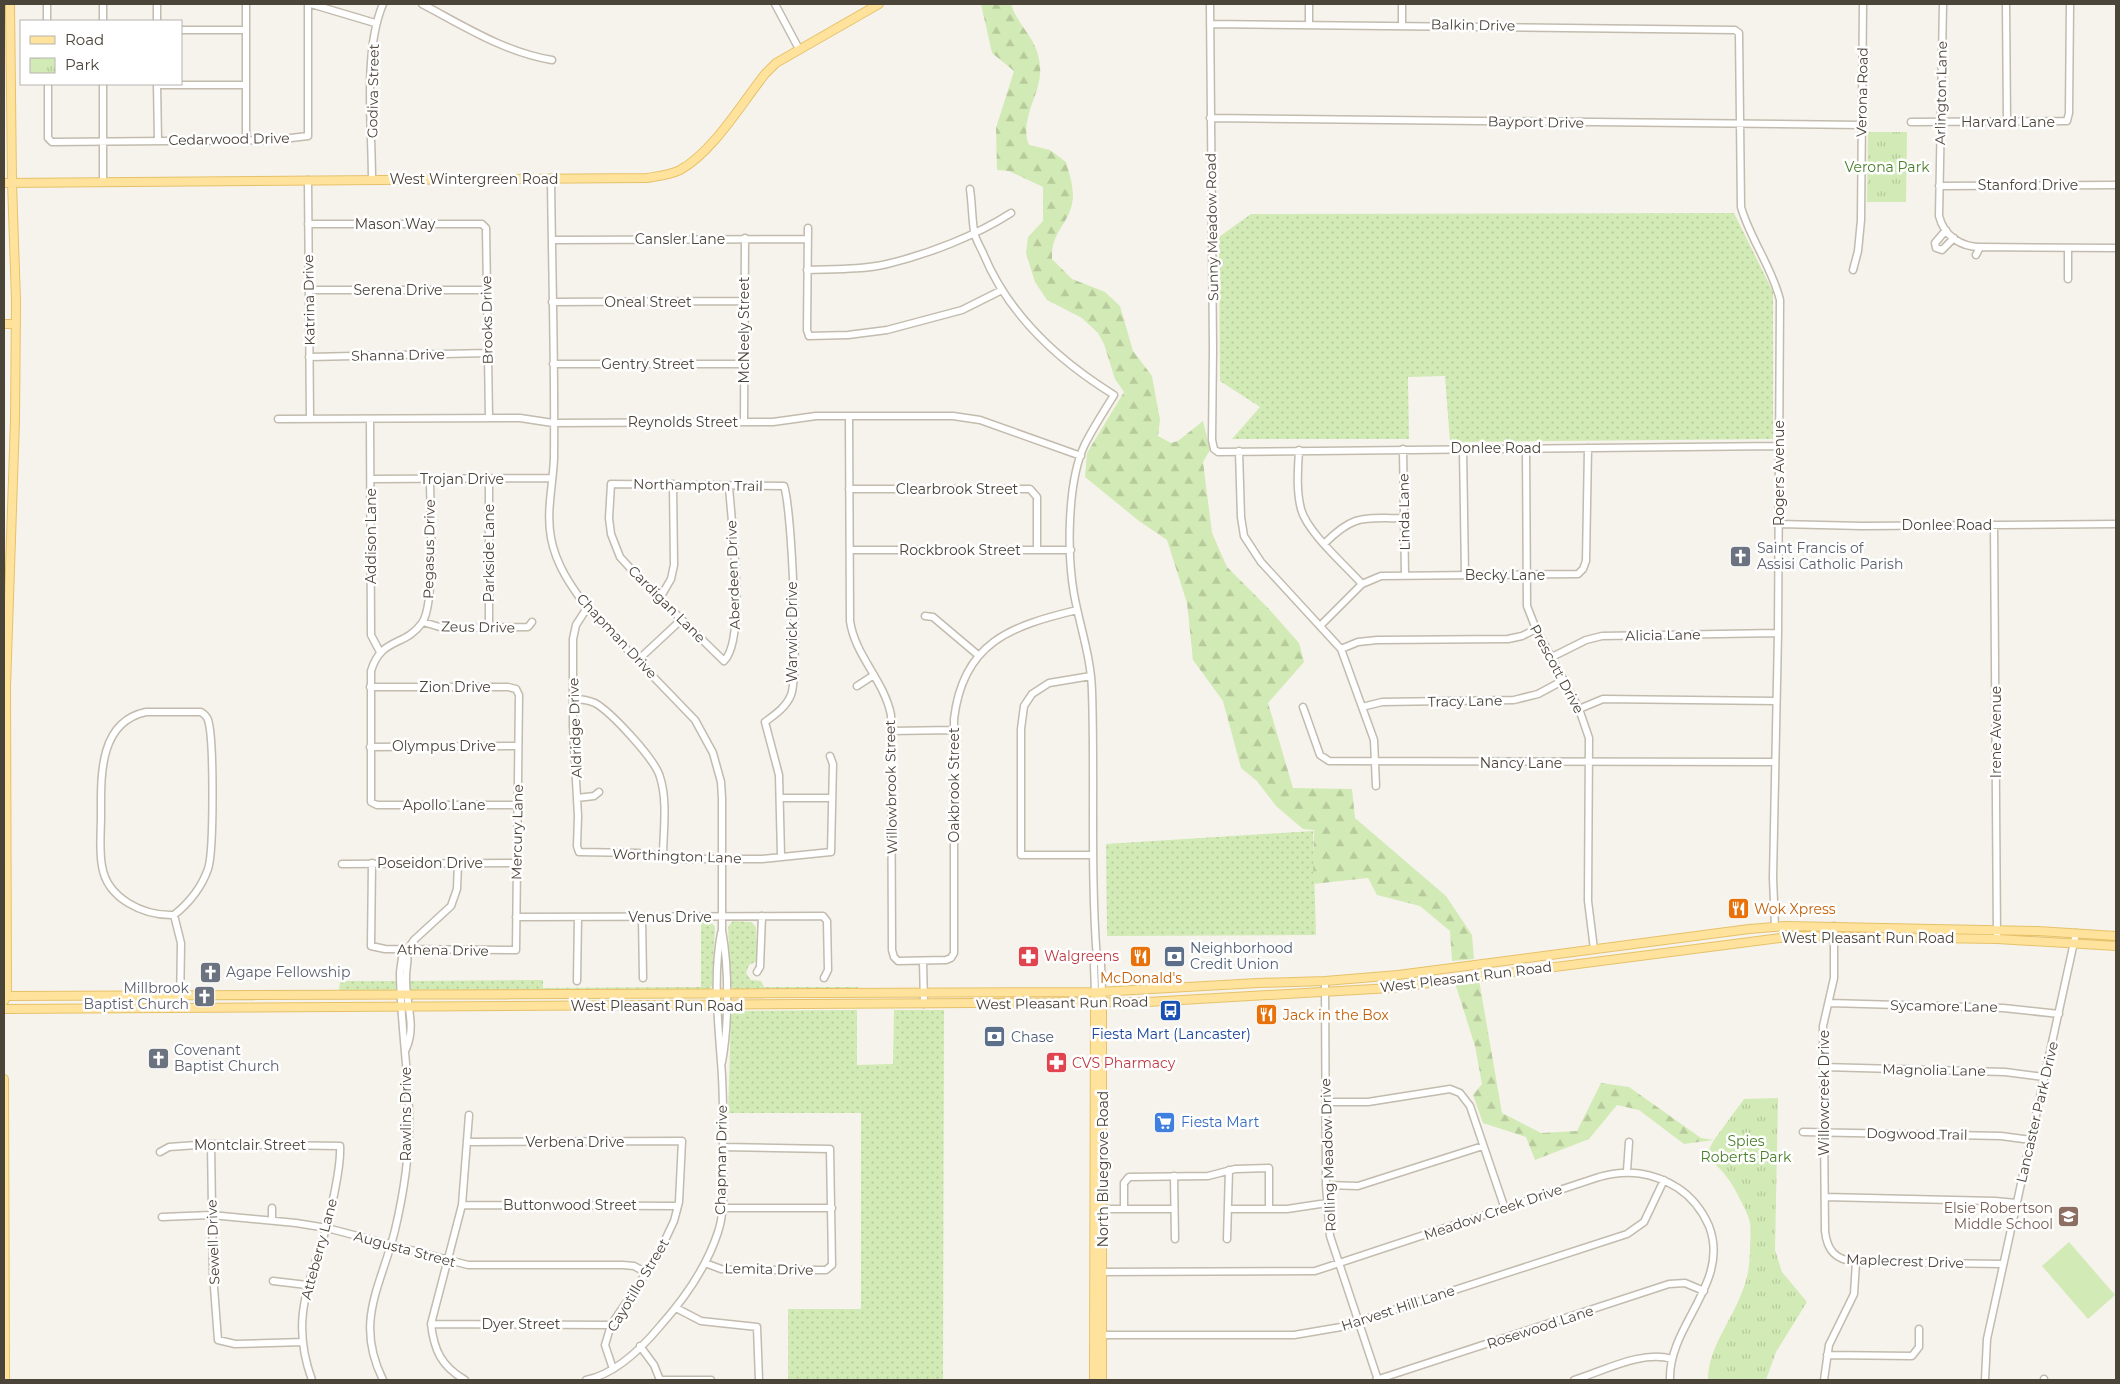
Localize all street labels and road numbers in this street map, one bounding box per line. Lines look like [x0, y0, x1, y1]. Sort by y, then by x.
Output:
street label: Balkin Drive [1431, 15, 1515, 35]
street label: Arlington Lane [1931, 41, 1951, 145]
street label: Godiva Street [363, 43, 383, 138]
street label: Verona Road [1852, 47, 1872, 137]
street label: Bayport Drive [1488, 112, 1584, 132]
street label: Harvard Lane [1961, 113, 2055, 131]
street label: Cedarwood Drive [168, 129, 290, 149]
street label: Sunny Meadow Road [1202, 153, 1222, 301]
street label: West Wintergreen Road [390, 170, 558, 188]
street label: Stanford Drive [1978, 176, 2078, 194]
street label: Mason Way [355, 215, 436, 233]
street label: Cansler Lane [635, 230, 725, 248]
street label: Katrina Drive [299, 254, 319, 346]
street label: Brooks Drive [477, 275, 497, 365]
street label: McNeely Street [735, 276, 753, 383]
street label: Serena Drive [353, 281, 443, 299]
street label: Oneal Street [604, 293, 692, 311]
street label: Shanna Drive [351, 345, 445, 365]
street label: Gentry Street [601, 355, 695, 373]
street label: Reynolds Street [628, 413, 739, 431]
street label: Rogers Avenue [1770, 420, 1788, 526]
street label: Donlee Road [1451, 439, 1541, 457]
street label: Trojan Drive [420, 470, 504, 488]
street label: Linda Lane [1394, 473, 1414, 551]
street label: Northampton Trail [633, 475, 763, 495]
street label: Clearbrook Street [896, 480, 1019, 498]
street label: Addison Lane [362, 488, 380, 584]
street label: Pegasus Drive [419, 499, 439, 599]
street label: Parkside Lane [480, 504, 498, 602]
street label: Donlee Road [1902, 516, 1992, 534]
street label: Aberdeen Drive [722, 520, 744, 630]
street label: Rockbrook Street [899, 541, 1021, 559]
street label: Cardigan Lane [625, 562, 709, 646]
street label: Becky Lane [1465, 566, 1545, 584]
street label: Warwick Drive [783, 581, 801, 683]
street label: Chapman Drive [573, 590, 661, 682]
street label: Zeus Drive [441, 617, 515, 637]
street label: Prescott Drive [1526, 621, 1588, 717]
street label: Alicia Lane [1625, 625, 1701, 645]
street label: Aldridge Drive [564, 677, 586, 779]
street label: Zion Drive [419, 678, 491, 696]
street label: Irene Avenue [1987, 686, 2005, 778]
street label: Tracy Lane [1428, 691, 1502, 711]
street label: Willowbrook Street [881, 719, 901, 854]
street label: Oakbrook Street [945, 727, 963, 843]
street label: Olympus Drive [392, 737, 496, 755]
street label: Nancy Lane [1480, 754, 1562, 772]
street label: Mercury Lane [507, 784, 527, 880]
street label: Apollo Lane [403, 796, 485, 814]
street label: Worthington Lane [612, 845, 742, 867]
street label: Poseidon Drive [377, 854, 483, 872]
street label: Venus Drive [628, 908, 712, 926]
street label: West Pleasant Run Road [1782, 929, 1954, 947]
street label: Athena Drive [397, 940, 489, 960]
street label: West Pleasant Run Road [1379, 958, 1553, 996]
street label: West Pleasant Run Road [975, 992, 1149, 1014]
street label: Sycamore Lane [1890, 996, 1998, 1016]
street label: West Pleasant Run Road [571, 997, 743, 1015]
street label: Willowcreek Drive [1815, 1030, 1833, 1156]
street label: Lancaster Park Drive [2012, 1040, 2062, 1184]
street label: Magnolia Lane [1882, 1060, 1986, 1080]
street label: Rawlins Drive [397, 1067, 415, 1161]
street label: Rolling Meadow Drive [1316, 1078, 1340, 1232]
street label: North Bluegrove Road [1094, 1091, 1112, 1247]
street label: Chapman Drive [711, 1105, 731, 1215]
street label: Dogwood Trail [1866, 1124, 1968, 1144]
street label: Verbena Drive [526, 1133, 624, 1151]
street label: Montclair Street [194, 1136, 306, 1154]
street label: Meadow Creek Drive [1422, 1180, 1564, 1244]
street label: Atteberry Lane [297, 1196, 341, 1302]
street label: Buttonwood Street [503, 1196, 637, 1214]
street label: Sewell Drive [203, 1199, 223, 1285]
street label: Augusta Street [352, 1227, 458, 1271]
street label: Cayotillo Street [603, 1235, 673, 1335]
street label: Maplecrest Drive [1846, 1250, 1964, 1272]
street label: Lemita Drive [724, 1259, 814, 1279]
street label: Harvest Hill Lane [1339, 1281, 1457, 1335]
street label: Rosewood Lane [1484, 1301, 1596, 1353]
street label: Dyer Street [481, 1315, 561, 1333]

